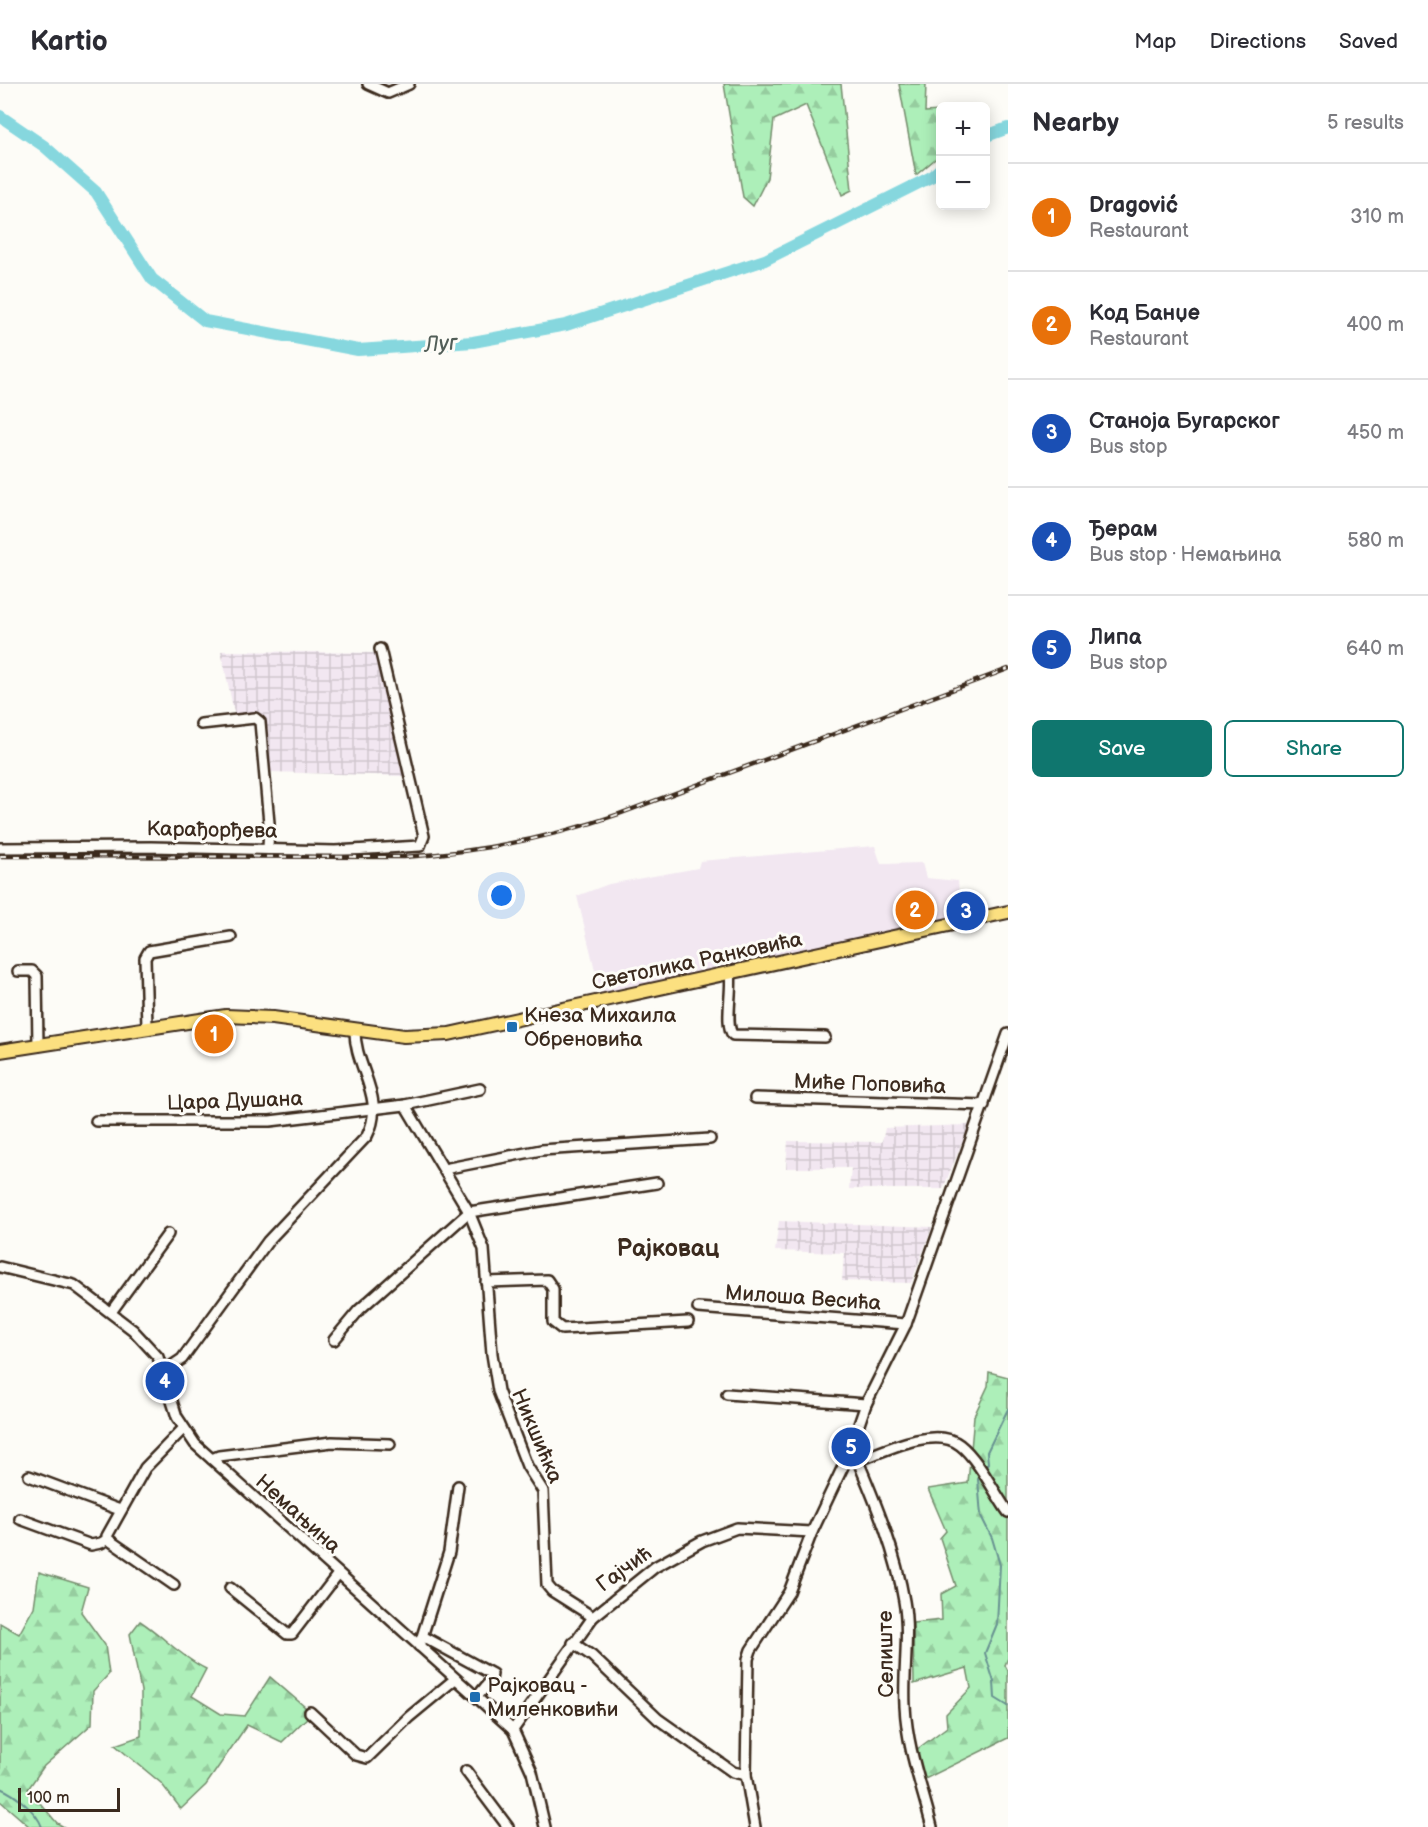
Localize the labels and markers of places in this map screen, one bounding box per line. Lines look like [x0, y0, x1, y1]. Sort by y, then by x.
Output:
pin: 2 [896, 888, 934, 932]
pin: 3 [946, 888, 986, 934]
place label: Кнеза Михаила Обреновића [524, 1003, 677, 1052]
pin: 1 [194, 1012, 234, 1056]
marker: Кнеза Михаила Обреновића [505, 1020, 519, 1034]
pin: 4 [146, 1358, 184, 1404]
pin: 5 [832, 1424, 870, 1470]
place label: Рајковац - Миленковићи [487, 1673, 618, 1722]
marker: Рајковац - Миленковићи [468, 1690, 482, 1704]

